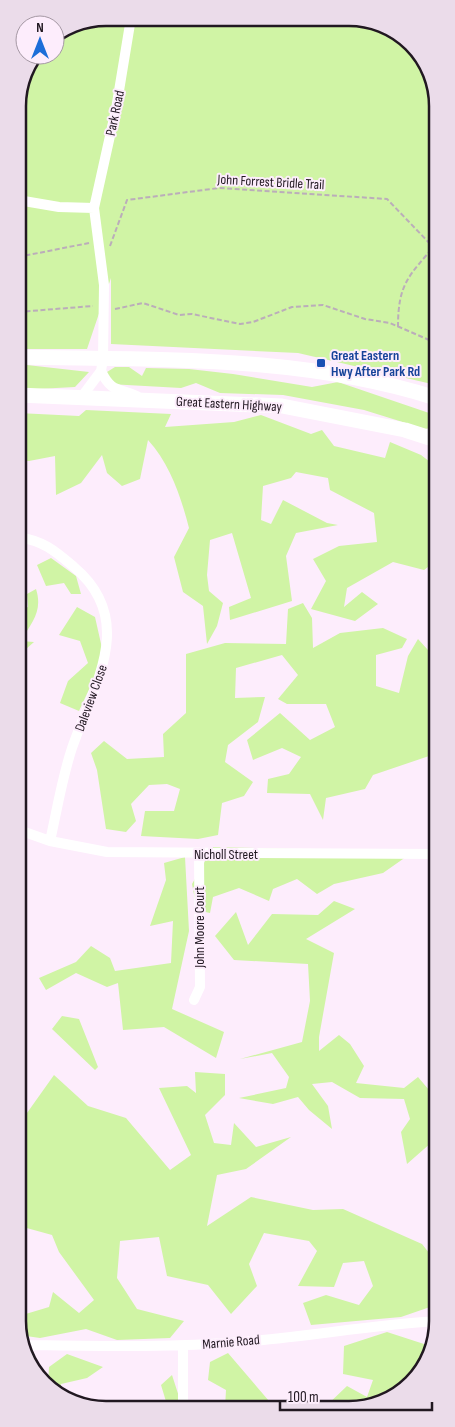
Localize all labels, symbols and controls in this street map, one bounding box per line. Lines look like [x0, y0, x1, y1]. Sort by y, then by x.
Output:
north arrow [15, 15, 65, 65]
text: N [36, 19, 44, 36]
street label: Park Road [102, 89, 128, 137]
street label: John Forrest Bridle Trail [216, 171, 325, 193]
place label: Great Eastern Hwy After Park Rd [331, 347, 420, 380]
marker: Great Eastern Hwy After Park Rd [315, 357, 327, 369]
street label: Great Eastern Highway [176, 393, 283, 415]
street label: Daleview Close [71, 662, 111, 734]
street label: Nicholl Street [194, 846, 258, 863]
street label: John Moore Court [191, 886, 208, 969]
street label: Marnie Road [202, 1331, 261, 1353]
scale bar [280, 1380, 432, 1412]
text: 100 m [288, 1388, 319, 1407]

